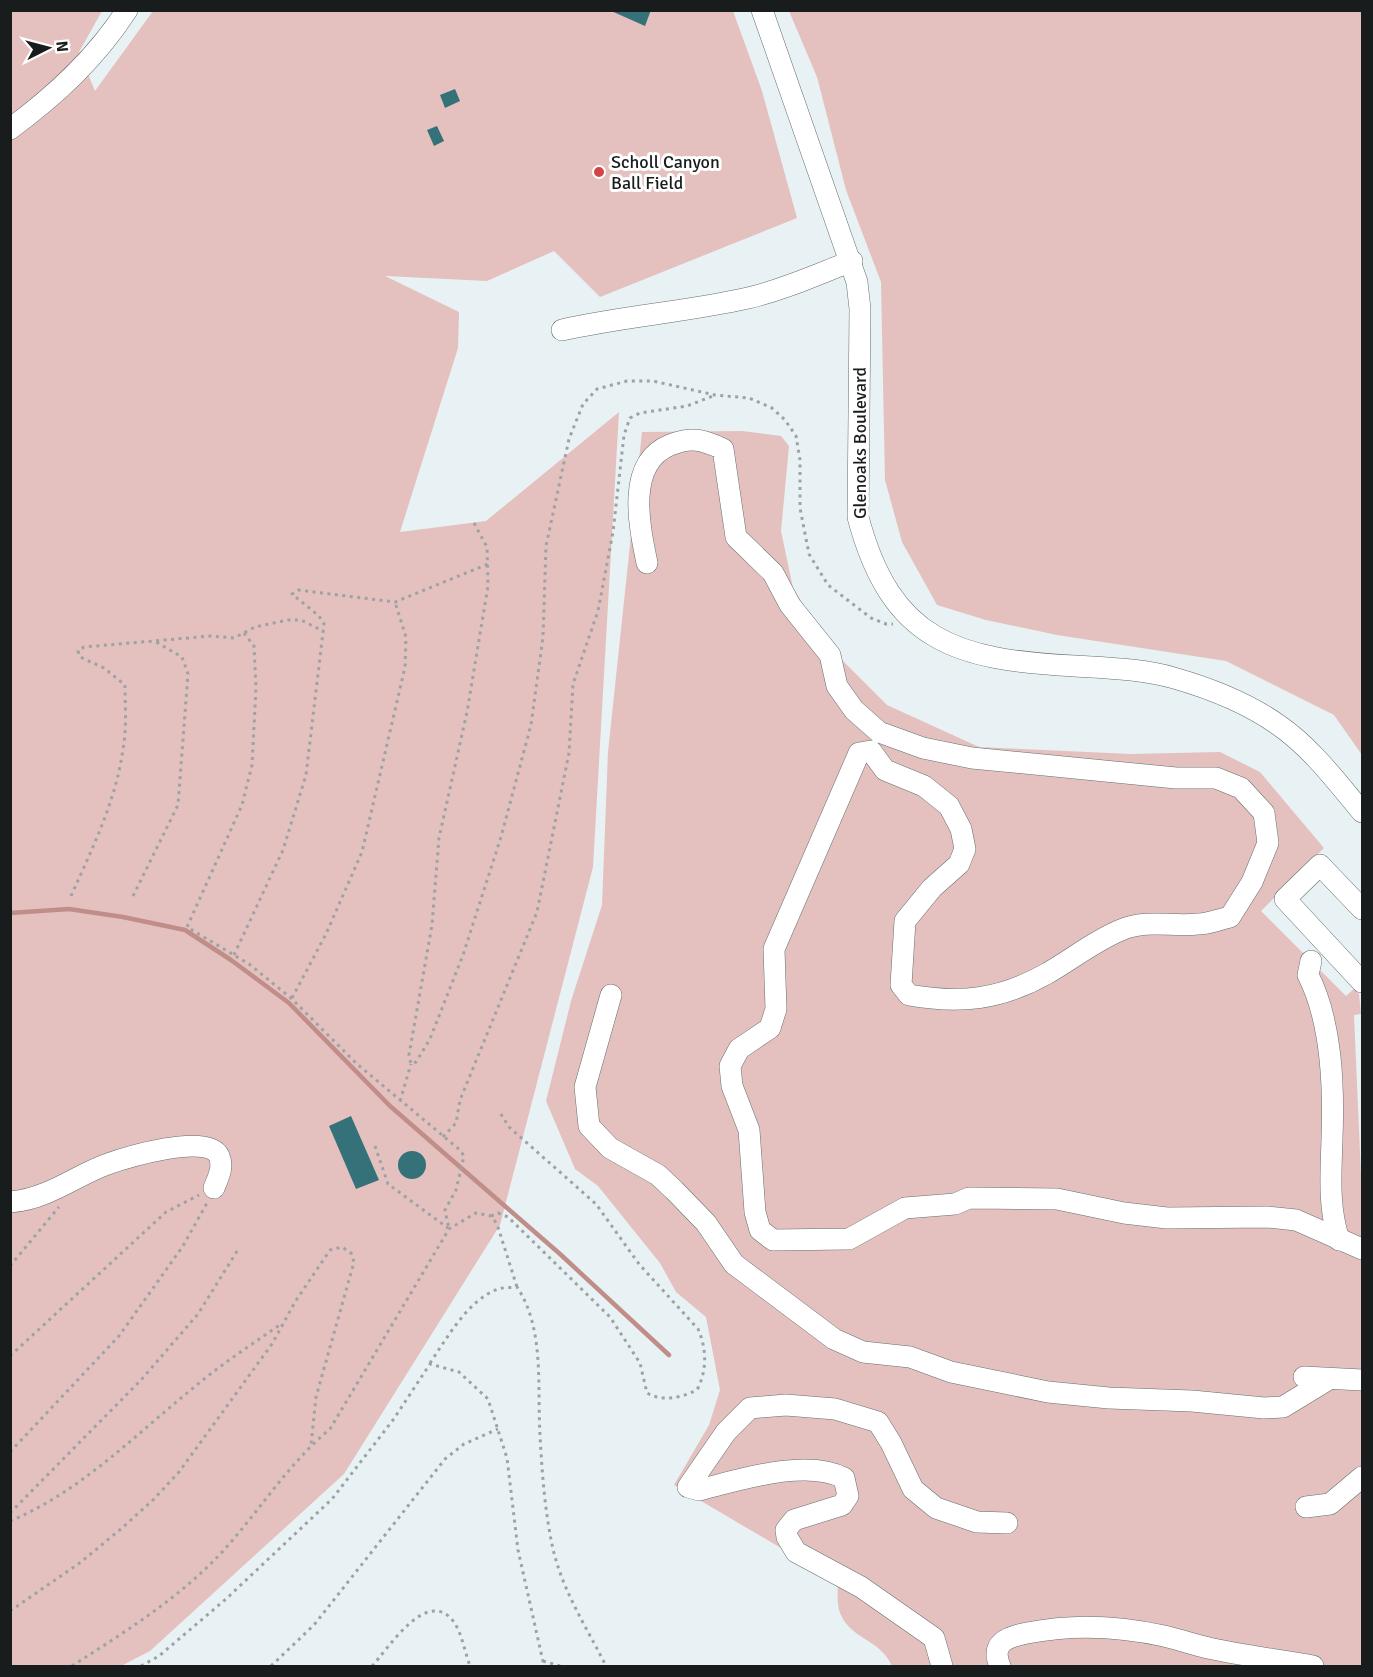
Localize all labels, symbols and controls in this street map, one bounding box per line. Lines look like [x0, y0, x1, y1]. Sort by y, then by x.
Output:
north arrow [18, 18, 78, 78]
text: N [51, 40, 72, 53]
place label: Scholl Canyon Ball Field [611, 151, 720, 194]
marker: Scholl Canyon Ball Field [592, 165, 606, 179]
street label: Glenoaks Boulevard [849, 367, 871, 519]

